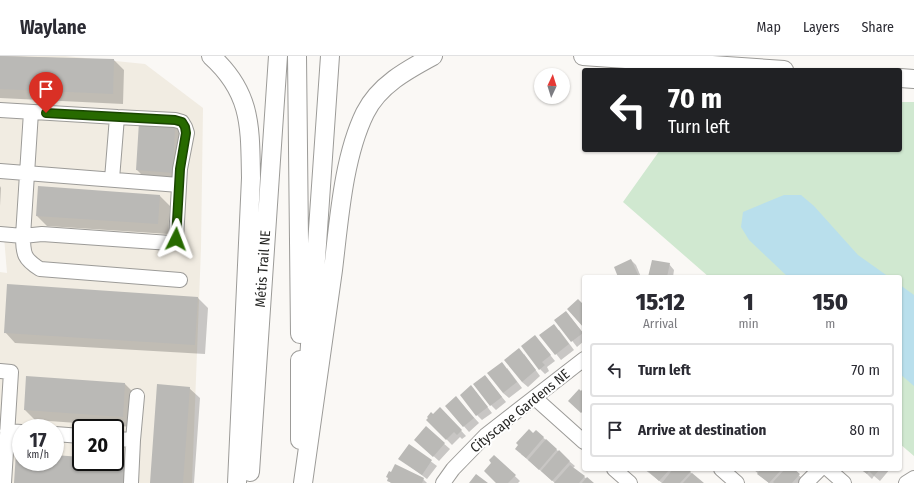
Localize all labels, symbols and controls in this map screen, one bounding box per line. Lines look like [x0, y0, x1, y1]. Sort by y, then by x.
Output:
text: Waylane [20, 16, 86, 39]
text: Map [757, 19, 781, 36]
text: Layers [803, 19, 839, 36]
text: Share [861, 19, 894, 36]
north arrow [534, 68, 570, 104]
map controls [534, 68, 570, 104]
pin [29, 72, 63, 113]
icon: arrive [35, 78, 57, 100]
text: 70 m [668, 82, 722, 115]
icon: left [602, 84, 654, 136]
text: Turn left [668, 116, 730, 138]
position arrow [155, 218, 197, 260]
street label: Métis Trail NE [252, 229, 274, 308]
text: 15:12 [636, 288, 685, 316]
text: 1 [743, 288, 754, 316]
text: 150 [812, 288, 848, 316]
text: Arrival [643, 316, 677, 331]
text: min [739, 316, 759, 331]
text: m [825, 316, 835, 331]
icon: left [604, 359, 626, 381]
text: Turn left [638, 361, 691, 379]
text: 70 m [851, 361, 880, 379]
street label: Cityscape Gardens NE [467, 365, 574, 456]
speed limit sign: 20 [72, 419, 124, 471]
icon: arrive [604, 419, 626, 441]
text: Arrive at destination [638, 421, 766, 439]
text: 80 m [850, 421, 880, 439]
text: 17 [30, 428, 46, 452]
text: km/h [27, 449, 49, 461]

